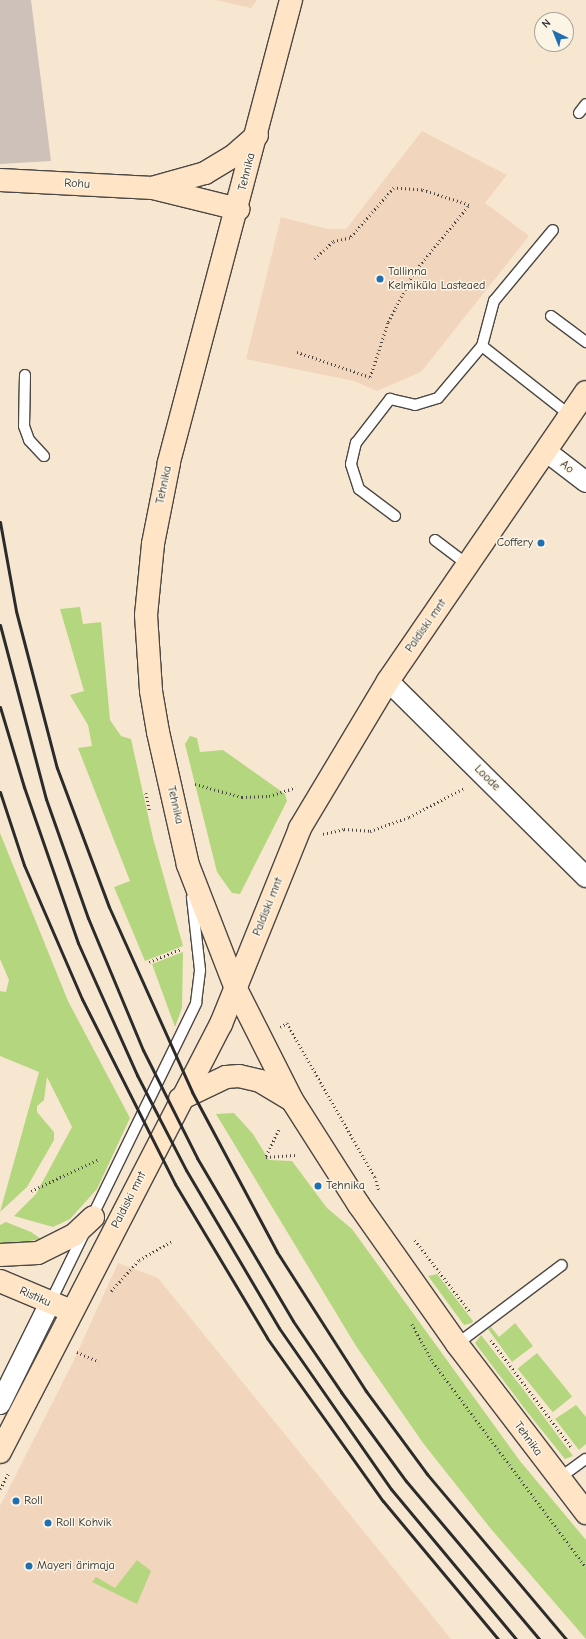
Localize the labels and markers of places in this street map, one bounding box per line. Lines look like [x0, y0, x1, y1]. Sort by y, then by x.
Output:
place label: Tallinna Kelmiküla Lasteaed [388, 265, 485, 293]
marker: Tallinna Kelmiküla Lasteaed [375, 274, 385, 284]
place label: Coffery [497, 536, 533, 550]
marker: Coffery [536, 538, 546, 548]
place label: Tehnika [326, 1179, 365, 1193]
marker: Tehnika [313, 1181, 323, 1191]
place label: Roll [24, 1494, 43, 1508]
marker: Roll [11, 1496, 21, 1506]
place label: Roll Kohvik [56, 1516, 112, 1530]
marker: Roll Kohvik [43, 1518, 53, 1528]
place label: Mayeri ärimaja [37, 1559, 115, 1573]
marker: Mayeri ärimaja [24, 1561, 34, 1571]

